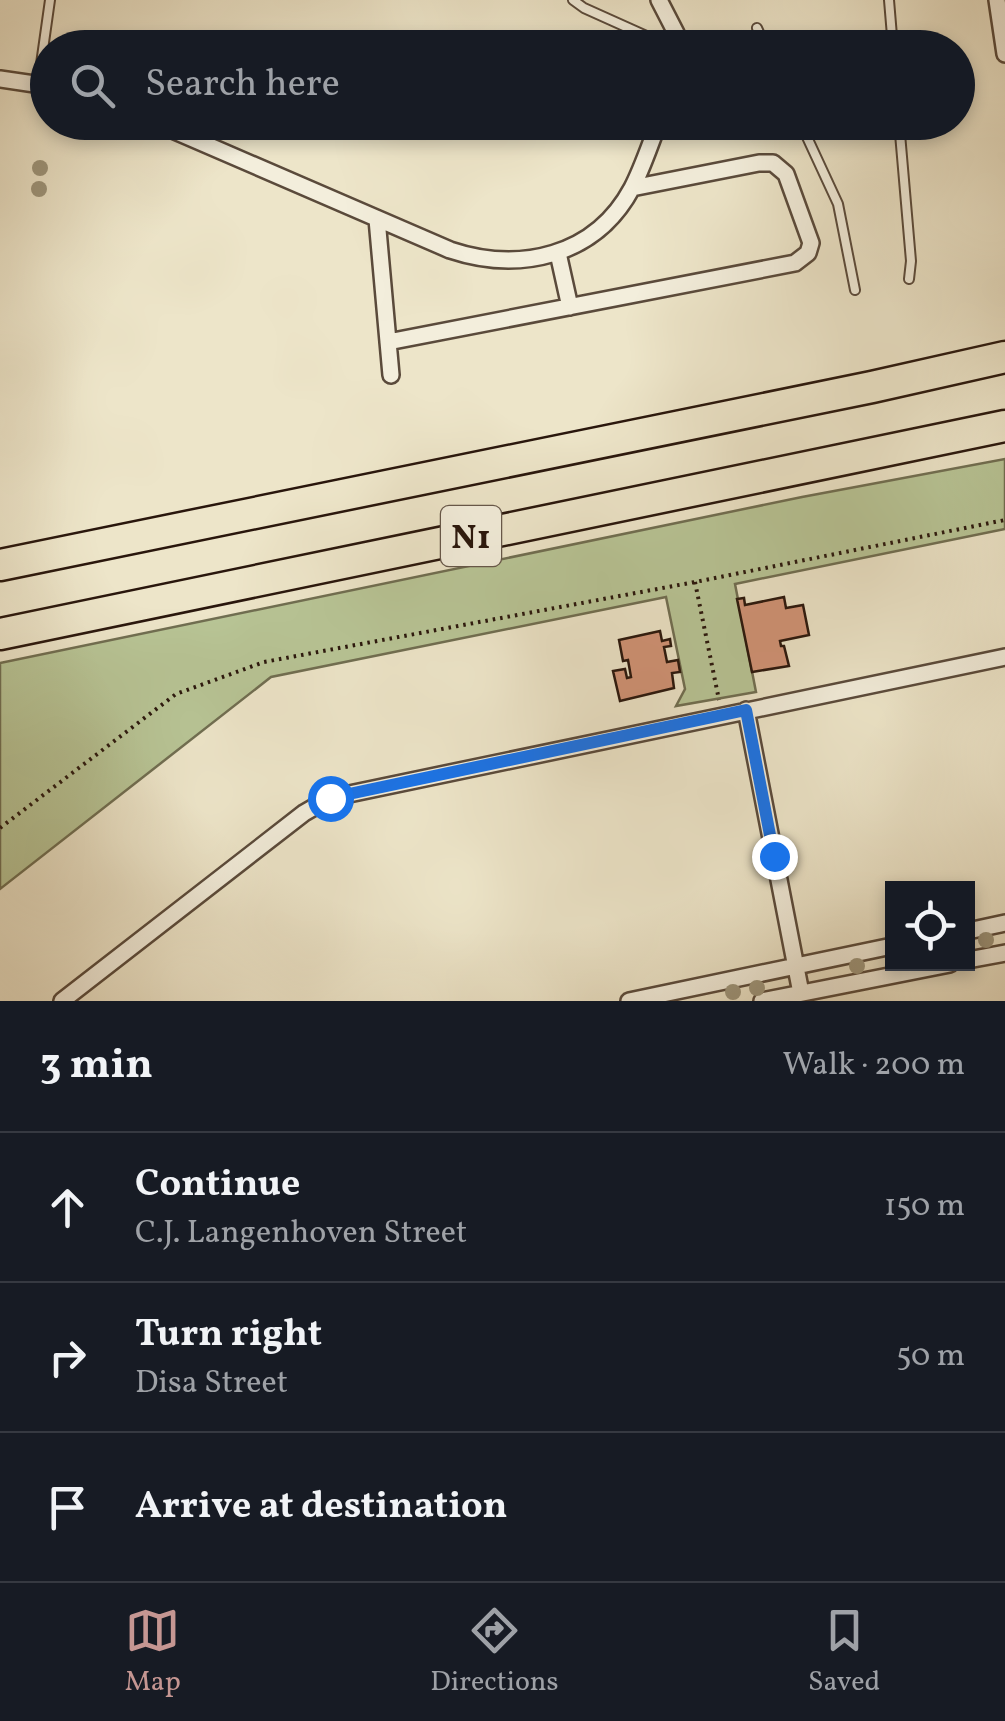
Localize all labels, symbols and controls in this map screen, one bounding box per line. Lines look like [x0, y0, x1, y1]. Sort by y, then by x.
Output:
search box [30, 30, 975, 140]
icon: search [65, 58, 120, 113]
text: Search here [145, 59, 340, 112]
road number: N1 [441, 506, 501, 566]
route start [308, 776, 354, 822]
route end [752, 834, 798, 880]
map controls [885, 881, 975, 971]
button: locate [885, 881, 975, 971]
text: 3 min [40, 1037, 153, 1096]
text: Walk · 200 m [782, 1044, 965, 1088]
text: Continue [135, 1159, 300, 1212]
icon: ahead [40, 1180, 95, 1235]
text: 150 m [884, 1185, 965, 1229]
text: C.J. Langenhoven Street [135, 1212, 467, 1256]
text: Turn right [135, 1309, 322, 1362]
icon: right [40, 1330, 95, 1385]
text: 50 m [896, 1335, 965, 1379]
text: Disa Street [135, 1362, 288, 1406]
icon: arrive [40, 1480, 95, 1535]
text: Arrive at destination [135, 1481, 508, 1534]
tab: Map [125, 1603, 181, 1702]
tab: Directions [430, 1603, 559, 1702]
tab: Saved [808, 1603, 880, 1702]

